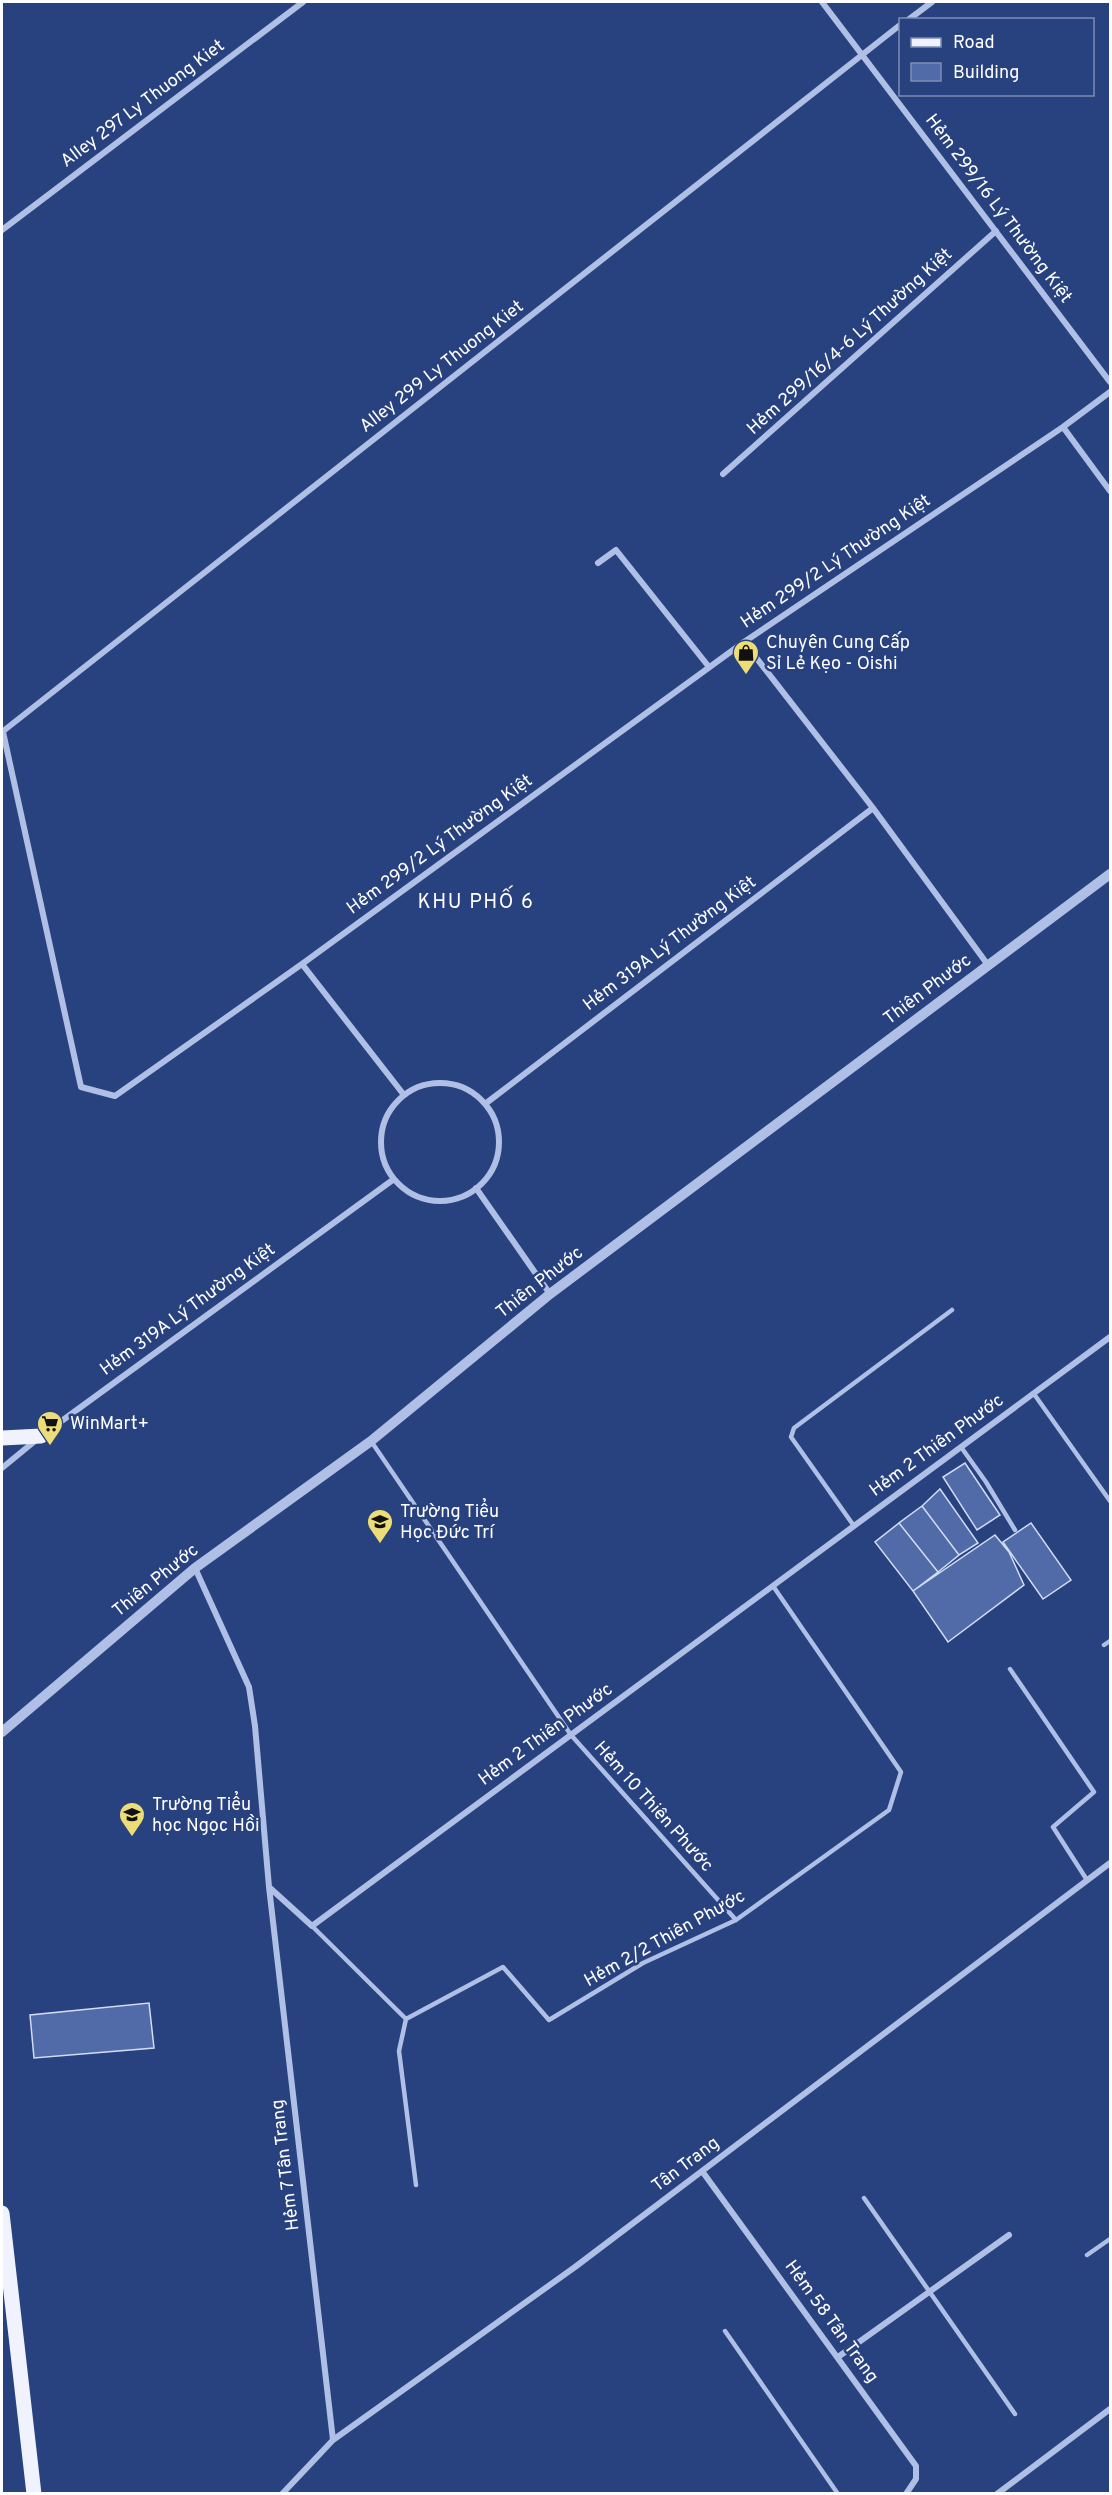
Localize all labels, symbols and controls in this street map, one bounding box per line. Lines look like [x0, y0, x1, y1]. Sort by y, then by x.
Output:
legend [899, 18, 1094, 96]
text: Road [953, 32, 995, 55]
street label: Alley 297 Ly Thuong Kiet [56, 35, 230, 173]
text: Building [953, 62, 1019, 85]
street label: Hẻm 299/16 Lý Thường Kiệt [919, 110, 1077, 308]
street label: Hẻm 299/16/4-6 Lý Thường Kiệt [742, 244, 958, 440]
street label: Alley 299 Ly Thuong Kiet [355, 296, 529, 438]
street label: Hẻm 299/2 Lý Thường Kiệt [737, 490, 935, 634]
place label: Chuyên Cung Cấp Sỉ Lẻ Kẹo - Oishi [766, 631, 910, 676]
shop icon: Chuyên Cung Cấp Sỉ Lẻ Kẹo - Oishi [731, 638, 761, 676]
street label: Hẻm 299/2 Lý Thường Kiệt [343, 770, 537, 920]
street label: Hẻm 319A Lý Thường Kiệt [579, 871, 761, 1017]
district label: KHU PHỐ 6 [418, 885, 535, 916]
street label: Thiên Phước [879, 949, 977, 1031]
street label: Hẻm 319A Lý Thường Kiệt [96, 1239, 280, 1381]
street label: Thiên Phước [492, 1242, 588, 1324]
street label: Hẻm 2 Thiên Phước [865, 1389, 1009, 1503]
supermarket icon: WinMart+ [35, 1409, 65, 1447]
place label: WinMart+ [70, 1413, 149, 1436]
place label: Trường Tiểu Học Đức Trí [400, 1497, 499, 1545]
school or university icon: Trường Tiểu Học Đức Trí [365, 1507, 395, 1545]
street label: Thiên Phước [108, 1539, 204, 1623]
street label: Hẻm 2 Thiên Phước [474, 1678, 618, 1792]
street label: Hẻm 10 Thiên Phước [588, 1737, 718, 1877]
place label: Trường Tiểu học Ngọc Hồi [152, 1790, 260, 1838]
school or university icon: Trường Tiểu học Ngọc Hồi [117, 1800, 147, 1838]
street label: Hẻm 2/2 Thiên Phước [580, 1885, 750, 1993]
street label: Hẻm 7 Tân Trang [267, 2098, 305, 2232]
street label: Tân Trang [648, 2132, 724, 2198]
street label: Hẻm 58 Tân Trang [779, 2256, 883, 2388]

